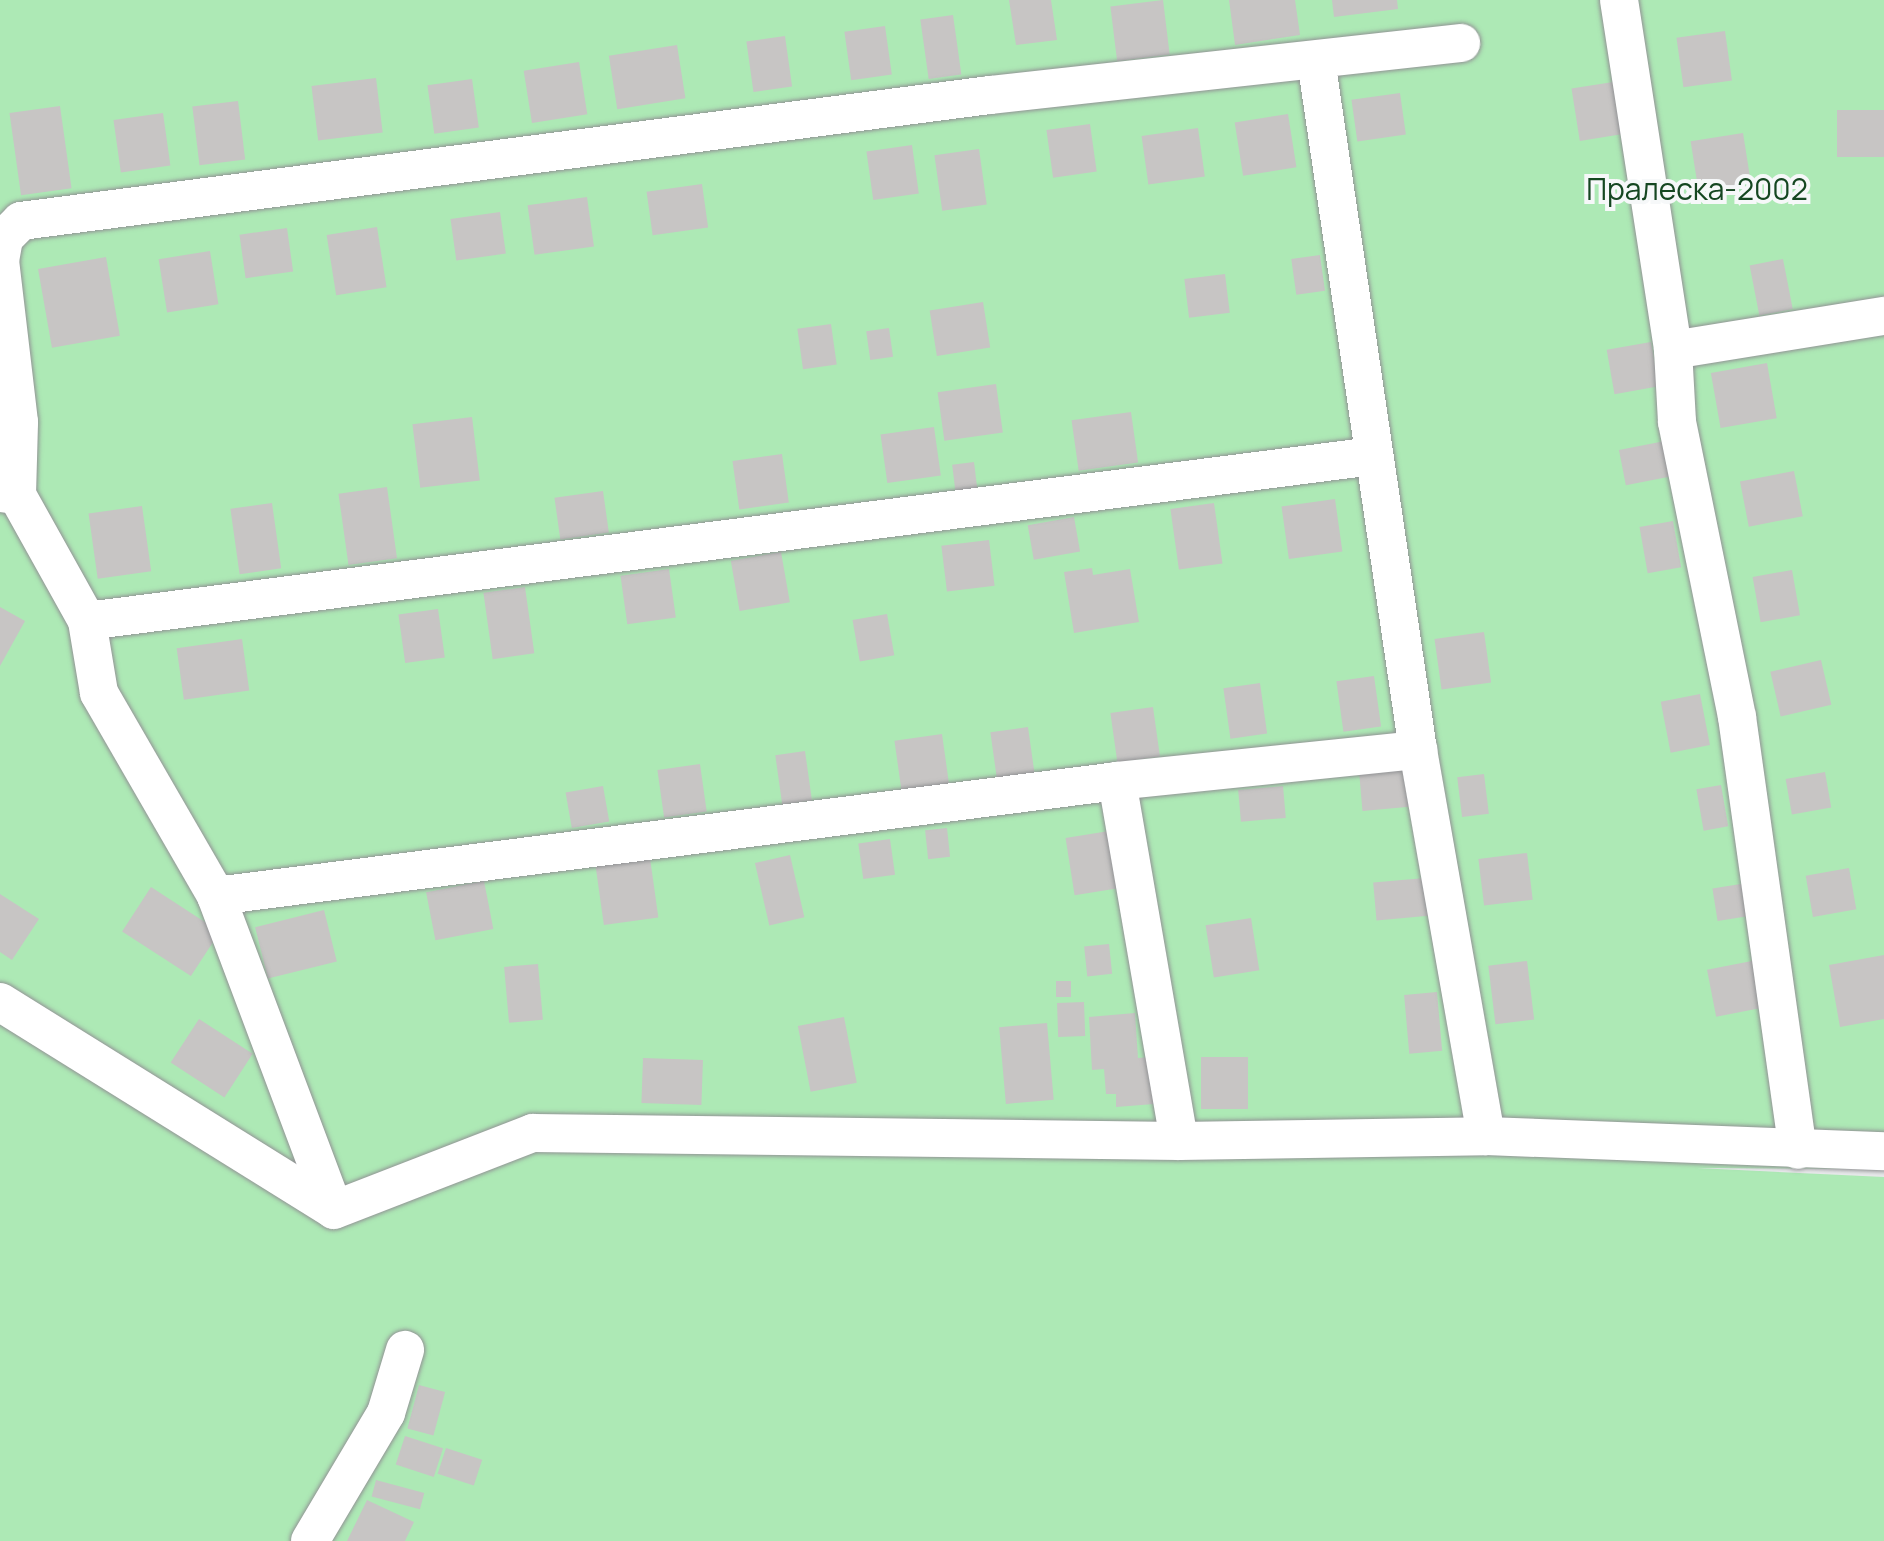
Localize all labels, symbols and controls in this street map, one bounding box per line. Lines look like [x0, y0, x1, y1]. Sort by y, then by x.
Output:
park label: Пралеска-2002 [1586, 171, 1808, 207]

